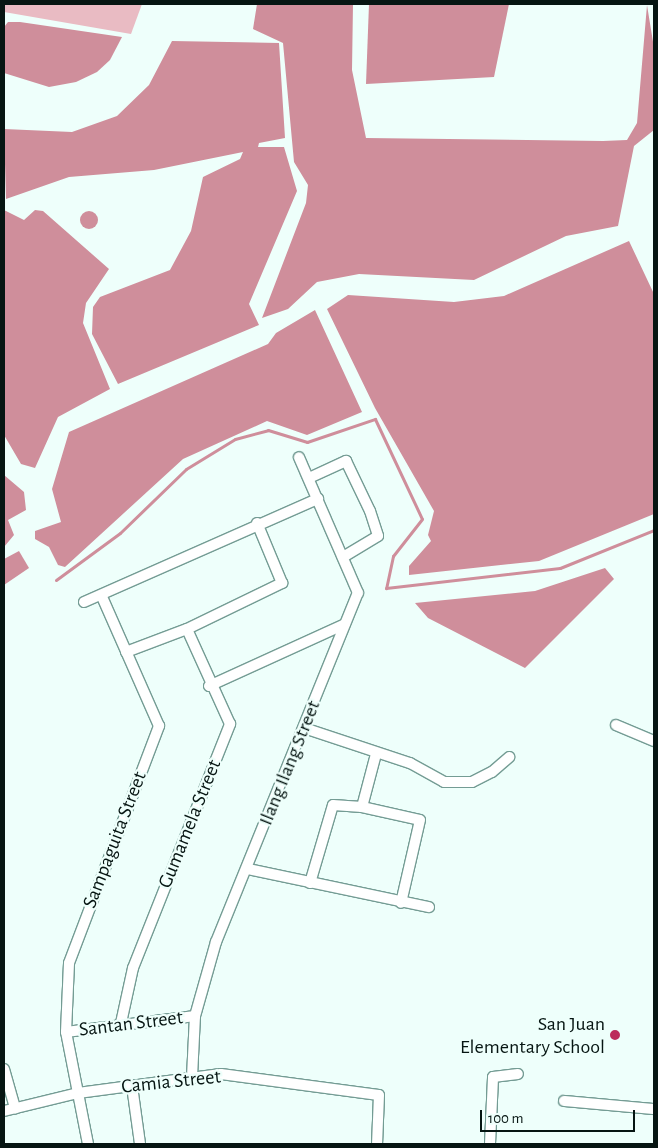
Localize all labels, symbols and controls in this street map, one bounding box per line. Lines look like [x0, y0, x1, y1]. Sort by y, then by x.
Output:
street label: Ilang Ilang Street [254, 697, 326, 829]
street label: Gumamela Street [153, 756, 227, 892]
street label: Sampaguita Street [78, 768, 152, 912]
street label: Santan Street [78, 1006, 184, 1042]
place label: San Juan Elementary School [460, 1012, 605, 1059]
marker: San Juan Elementary School [609, 1029, 621, 1041]
street label: Camia Street [120, 1065, 222, 1099]
scale bar [483, 1100, 638, 1132]
text: 100 m [488, 1111, 523, 1126]

